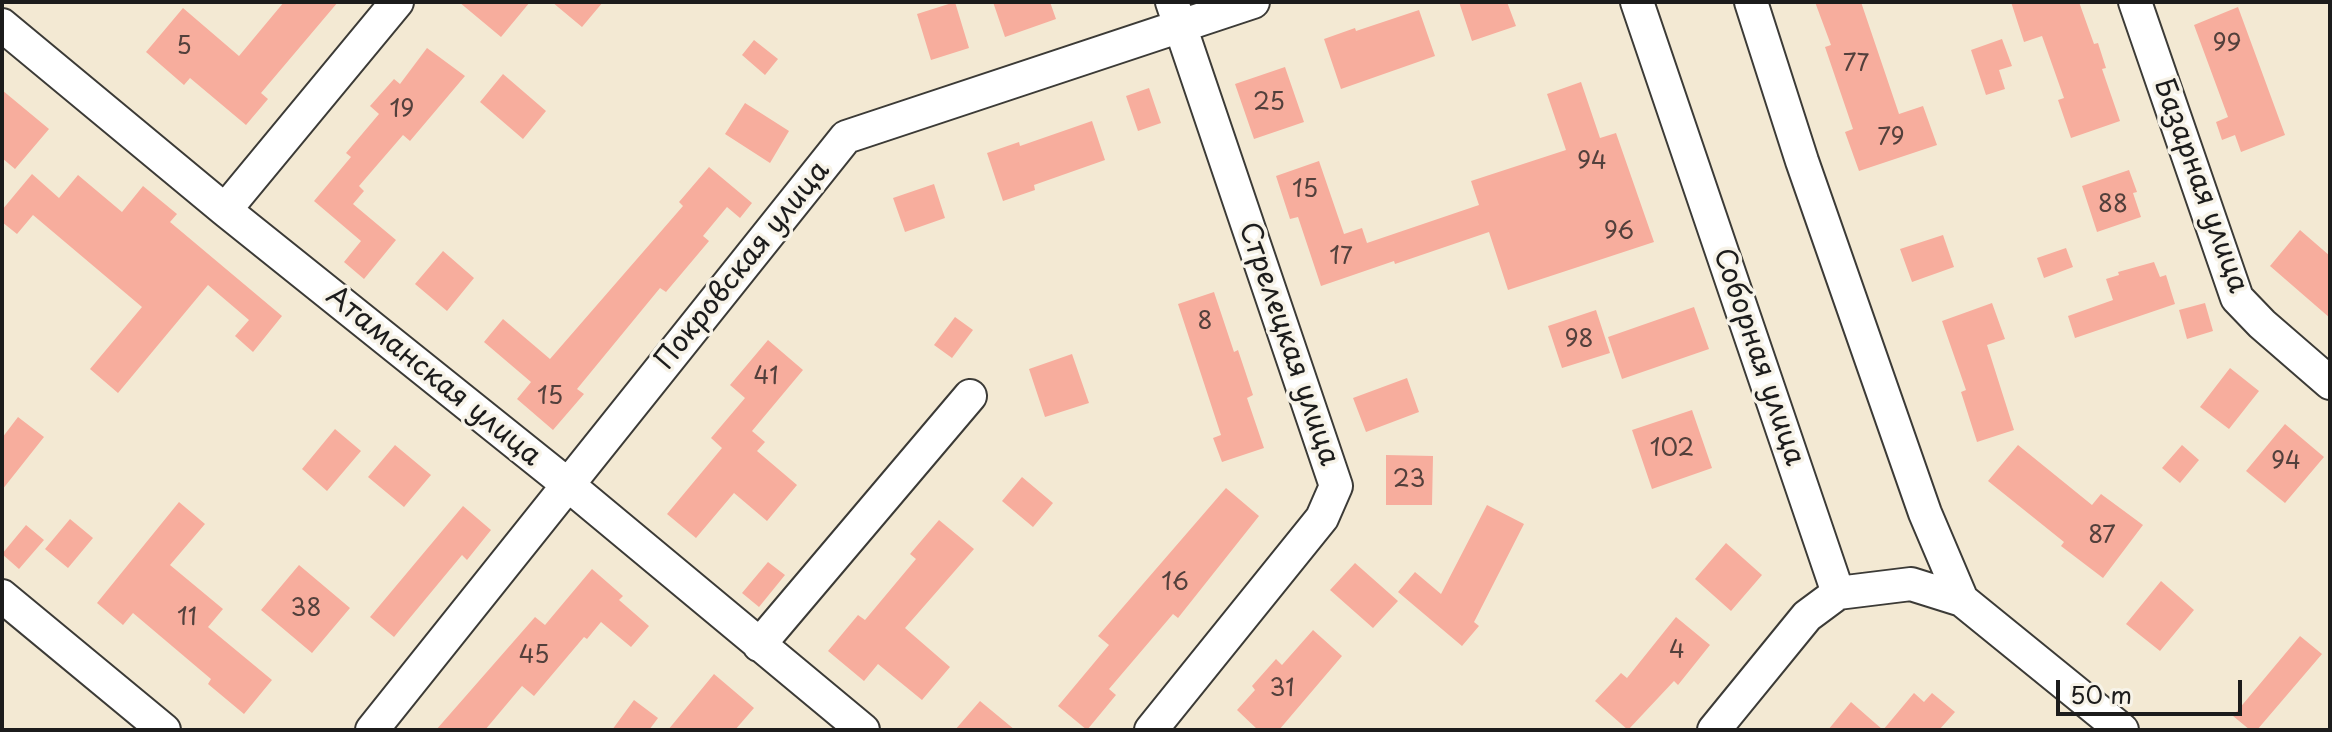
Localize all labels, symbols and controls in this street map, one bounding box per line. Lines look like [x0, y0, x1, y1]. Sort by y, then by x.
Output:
house number: 99 [2212, 30, 2242, 58]
house number: 5 [176, 33, 192, 61]
house number: 77 [1843, 50, 1869, 78]
street label: Базарная улица [2146, 74, 2254, 298]
house number: 25 [1253, 89, 1285, 117]
house number: 19 [390, 96, 414, 124]
house number: 79 [1877, 124, 1905, 152]
house number: 94 [1577, 148, 1607, 176]
street label: Покровская улица [649, 155, 837, 377]
house number: 15 [1292, 176, 1318, 204]
house number: 88 [2098, 191, 2128, 219]
street label: Стрелецкая улица [1231, 218, 1345, 470]
house number: 96 [1604, 218, 1634, 246]
house number: 17 [1329, 243, 1353, 271]
street label: Соборная улица [1705, 244, 1811, 470]
street label: Атаманская улица [319, 280, 547, 474]
house number: 8 [1198, 308, 1212, 336]
house number: 98 [1564, 326, 1594, 354]
house number: 41 [753, 363, 779, 391]
house number: 15 [537, 383, 563, 411]
house number: 102 [1650, 435, 1694, 463]
house number: 94 [2271, 448, 2301, 476]
house number: 23 [1393, 466, 1425, 494]
house number: 87 [2088, 522, 2116, 550]
house number: 16 [1161, 569, 1189, 597]
house number: 38 [291, 595, 321, 623]
house number: 11 [177, 604, 197, 632]
house number: 4 [1669, 637, 1685, 665]
house number: 45 [519, 642, 549, 670]
scale bar [2060, 664, 2246, 714]
house number: 31 [1269, 675, 1295, 703]
text: 50 m [2070, 676, 2132, 712]

